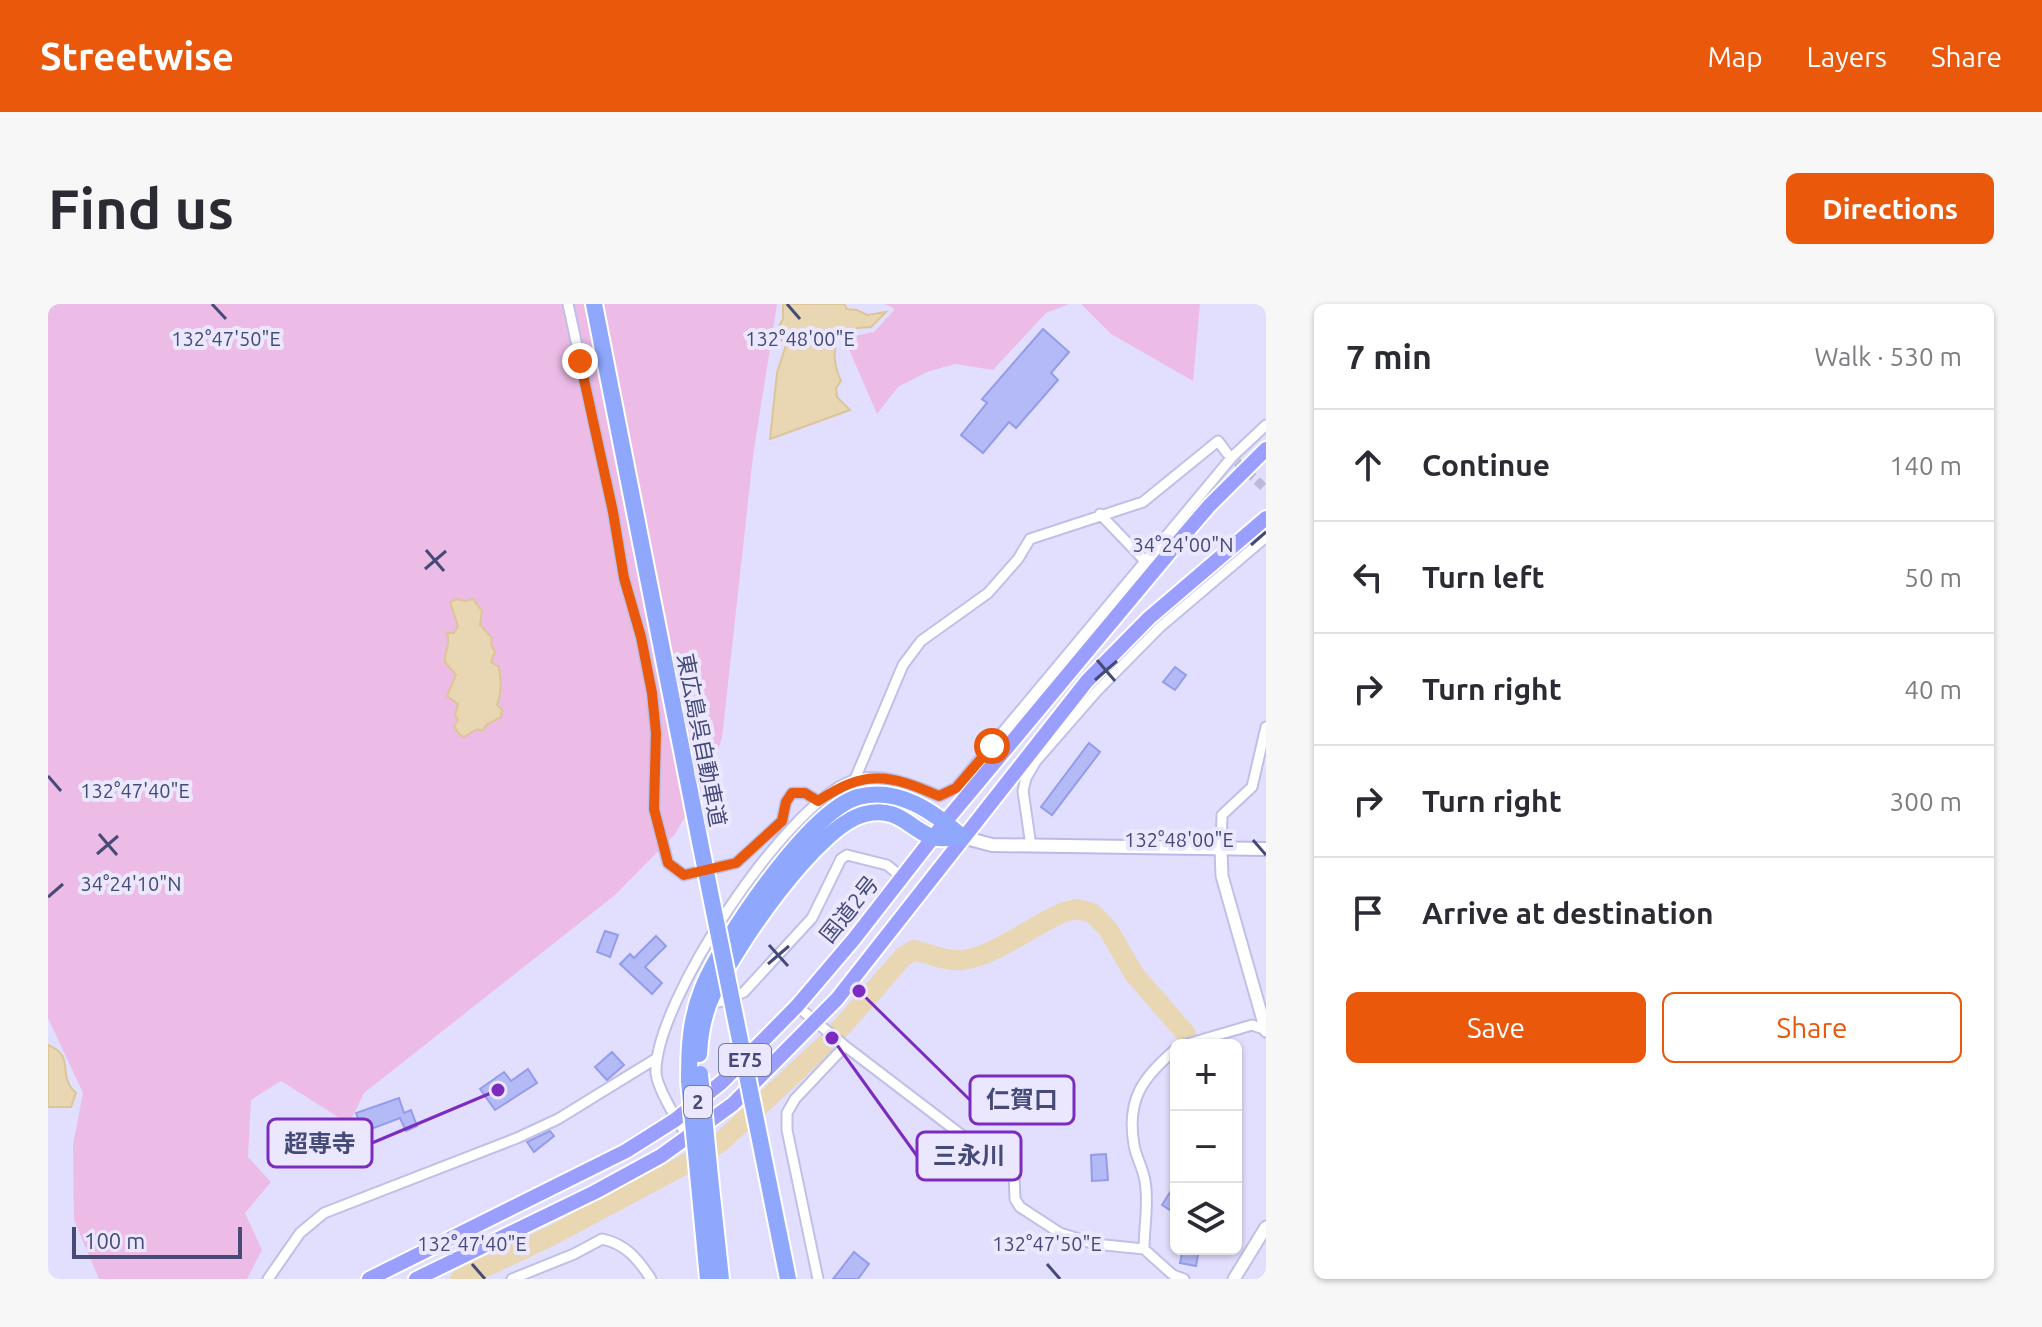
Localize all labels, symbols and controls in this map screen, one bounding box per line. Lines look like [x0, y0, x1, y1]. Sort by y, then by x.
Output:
text: Streetwise [40, 35, 234, 77]
text: Map [1707, 41, 1763, 72]
text: Layers [1807, 41, 1887, 72]
text: Share [1931, 41, 2002, 72]
button: Directions [1786, 173, 1994, 244]
text: Find us [48, 177, 234, 240]
text: 132°47'50"E [171, 327, 281, 350]
text: 132°48'00"E [745, 327, 855, 350]
text: 7 min [1346, 337, 1432, 375]
text: Walk · 530 m [1814, 342, 1962, 371]
route end [562, 343, 598, 379]
icon: ahead [1346, 443, 1390, 487]
text: Continue [1422, 448, 1550, 482]
text: 140 m [1890, 451, 1962, 480]
text: 34°24'00"N [1132, 533, 1234, 556]
icon: left [1346, 555, 1390, 599]
text: Turn left [1422, 560, 1544, 594]
text: 50 m [1904, 563, 1962, 592]
street label: 東広島呉自動車道 [673, 651, 732, 829]
icon: right [1346, 667, 1390, 711]
text: Turn right [1422, 672, 1562, 706]
text: 40 m [1904, 675, 1962, 704]
route start [974, 728, 1010, 764]
text: 132°47'40"E [80, 779, 190, 802]
icon: right [1346, 779, 1390, 823]
text: Turn right [1422, 784, 1562, 818]
text: 300 m [1890, 787, 1962, 816]
text: 132°48'00"E [1124, 828, 1234, 851]
street label: 国道2号 [814, 870, 883, 947]
text: 34°24'10"N [80, 872, 182, 895]
icon: arrive [1346, 891, 1390, 935]
text: Arrive at destination [1422, 896, 1714, 930]
button: Save [1346, 992, 1646, 1063]
button: Share [1662, 992, 1962, 1063]
map controls [1170, 1039, 1242, 1255]
button: + [1170, 1039, 1242, 1111]
road number: E75 [719, 1044, 771, 1076]
callout: 仁賀口 [970, 1076, 1074, 1124]
road number: 2 [684, 1086, 712, 1118]
text: 仁賀口 [986, 1086, 1058, 1113]
button: − [1170, 1111, 1242, 1183]
callout: 超専寺 [268, 1119, 372, 1167]
text: 超専寺 [284, 1130, 356, 1157]
callout: 三永川 [917, 1132, 1021, 1180]
text: 三永川 [933, 1142, 1005, 1169]
button: layers [1170, 1183, 1242, 1255]
scale bar [72, 1223, 242, 1259]
text: 100 m [84, 1228, 145, 1253]
text: 132°47'40"E [417, 1232, 527, 1255]
text: 132°47'50"E [992, 1232, 1102, 1255]

